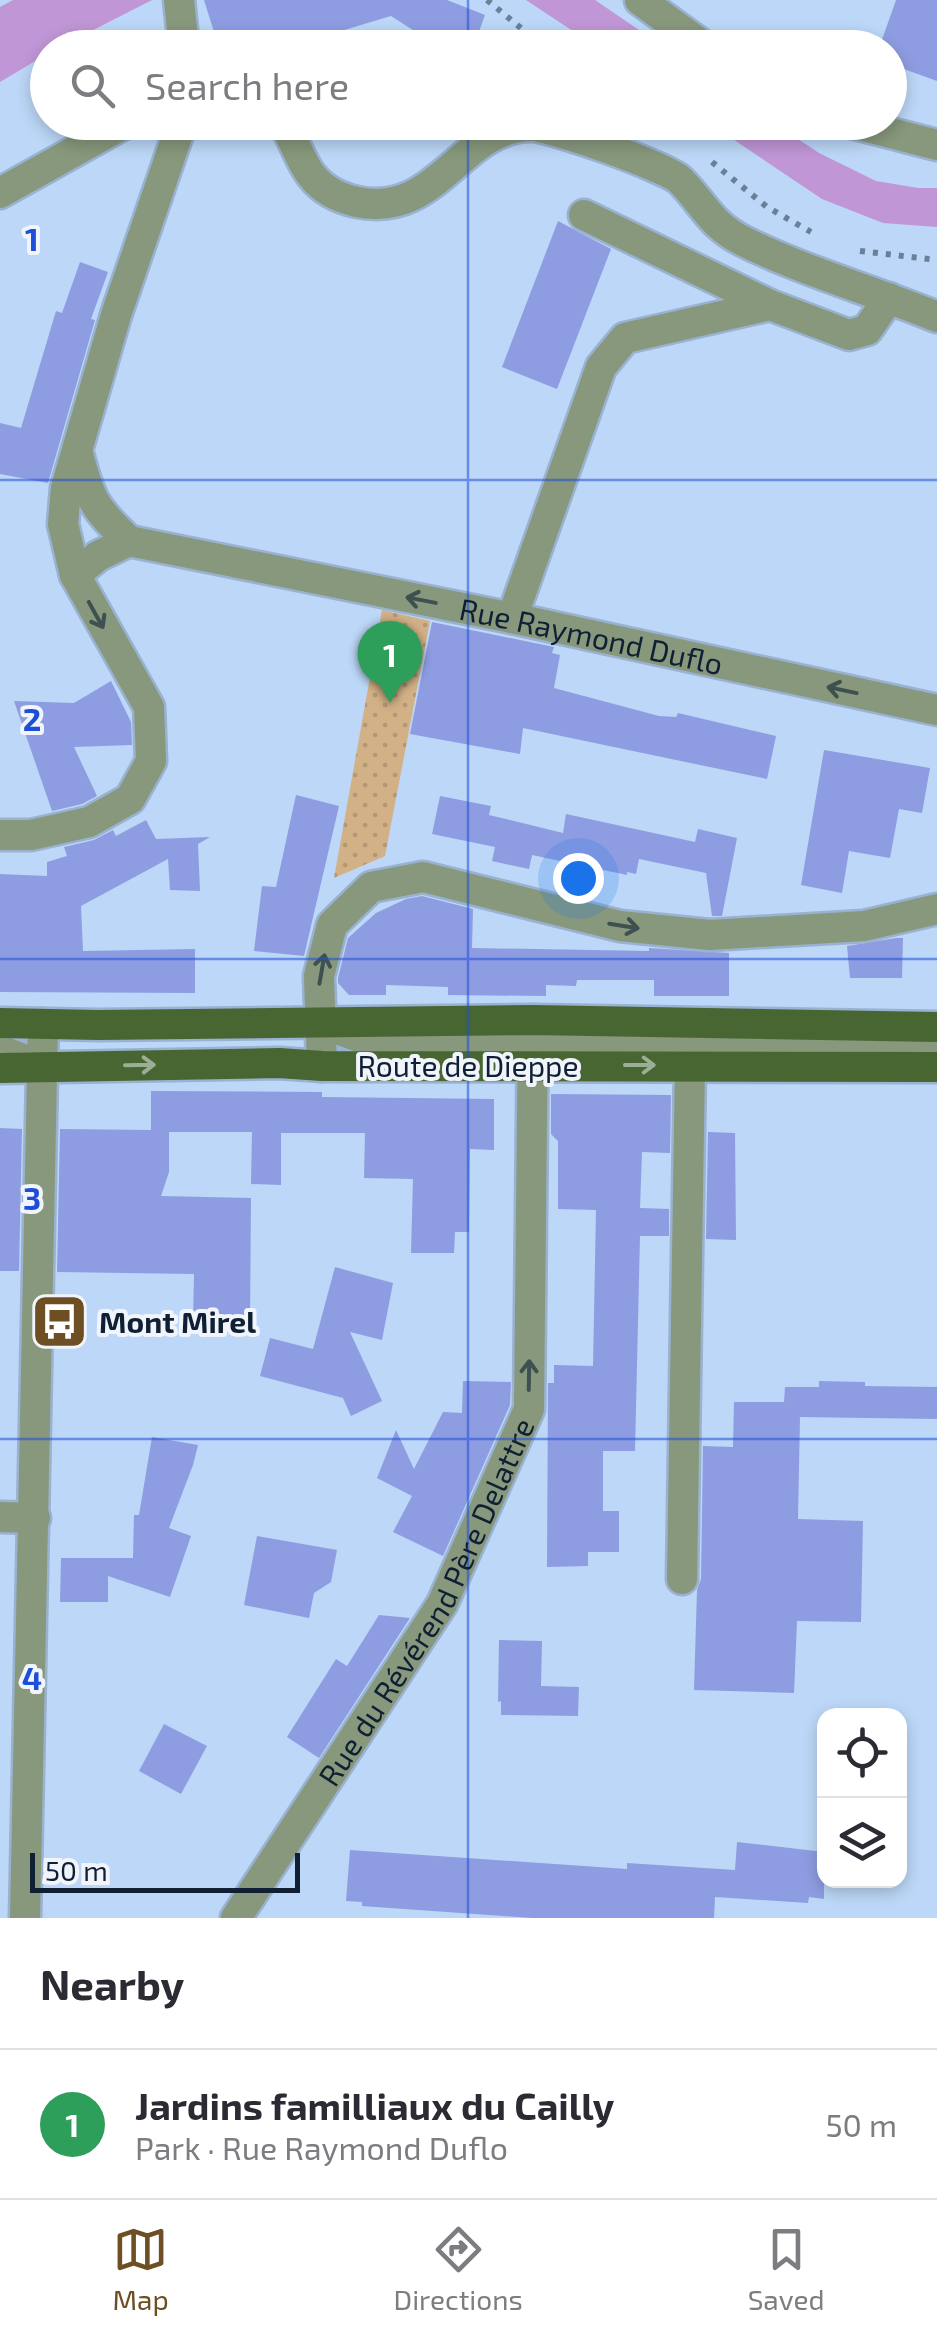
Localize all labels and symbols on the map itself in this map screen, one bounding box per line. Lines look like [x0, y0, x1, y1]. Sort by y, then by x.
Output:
text: 1 [25, 219, 39, 257]
one-way arrow [406, 590, 438, 609]
street label: Rue Raymond Duflo [457, 590, 726, 681]
one-way arrow [86, 600, 106, 629]
pin: 1 [358, 620, 422, 703]
one-way arrow [827, 679, 859, 698]
text: 2 [23, 699, 41, 737]
your location [553, 853, 604, 904]
one-way arrow [608, 917, 640, 935]
one-way arrow [313, 953, 332, 986]
street label: Route de Dieppe [357, 1047, 579, 1083]
one-way arrow [124, 1055, 156, 1074]
one-way arrow [622, 1056, 655, 1074]
text: 3 [23, 1178, 41, 1216]
bus stop icon: Mont Mirel [30, 1291, 90, 1351]
place label: Mont Mirel [99, 1303, 256, 1339]
one-way arrow [520, 1360, 538, 1392]
street label: Rue du Révérend Père Delattre [310, 1412, 541, 1792]
text: 4 [22, 1658, 42, 1696]
scale bar [30, 1848, 300, 1892]

